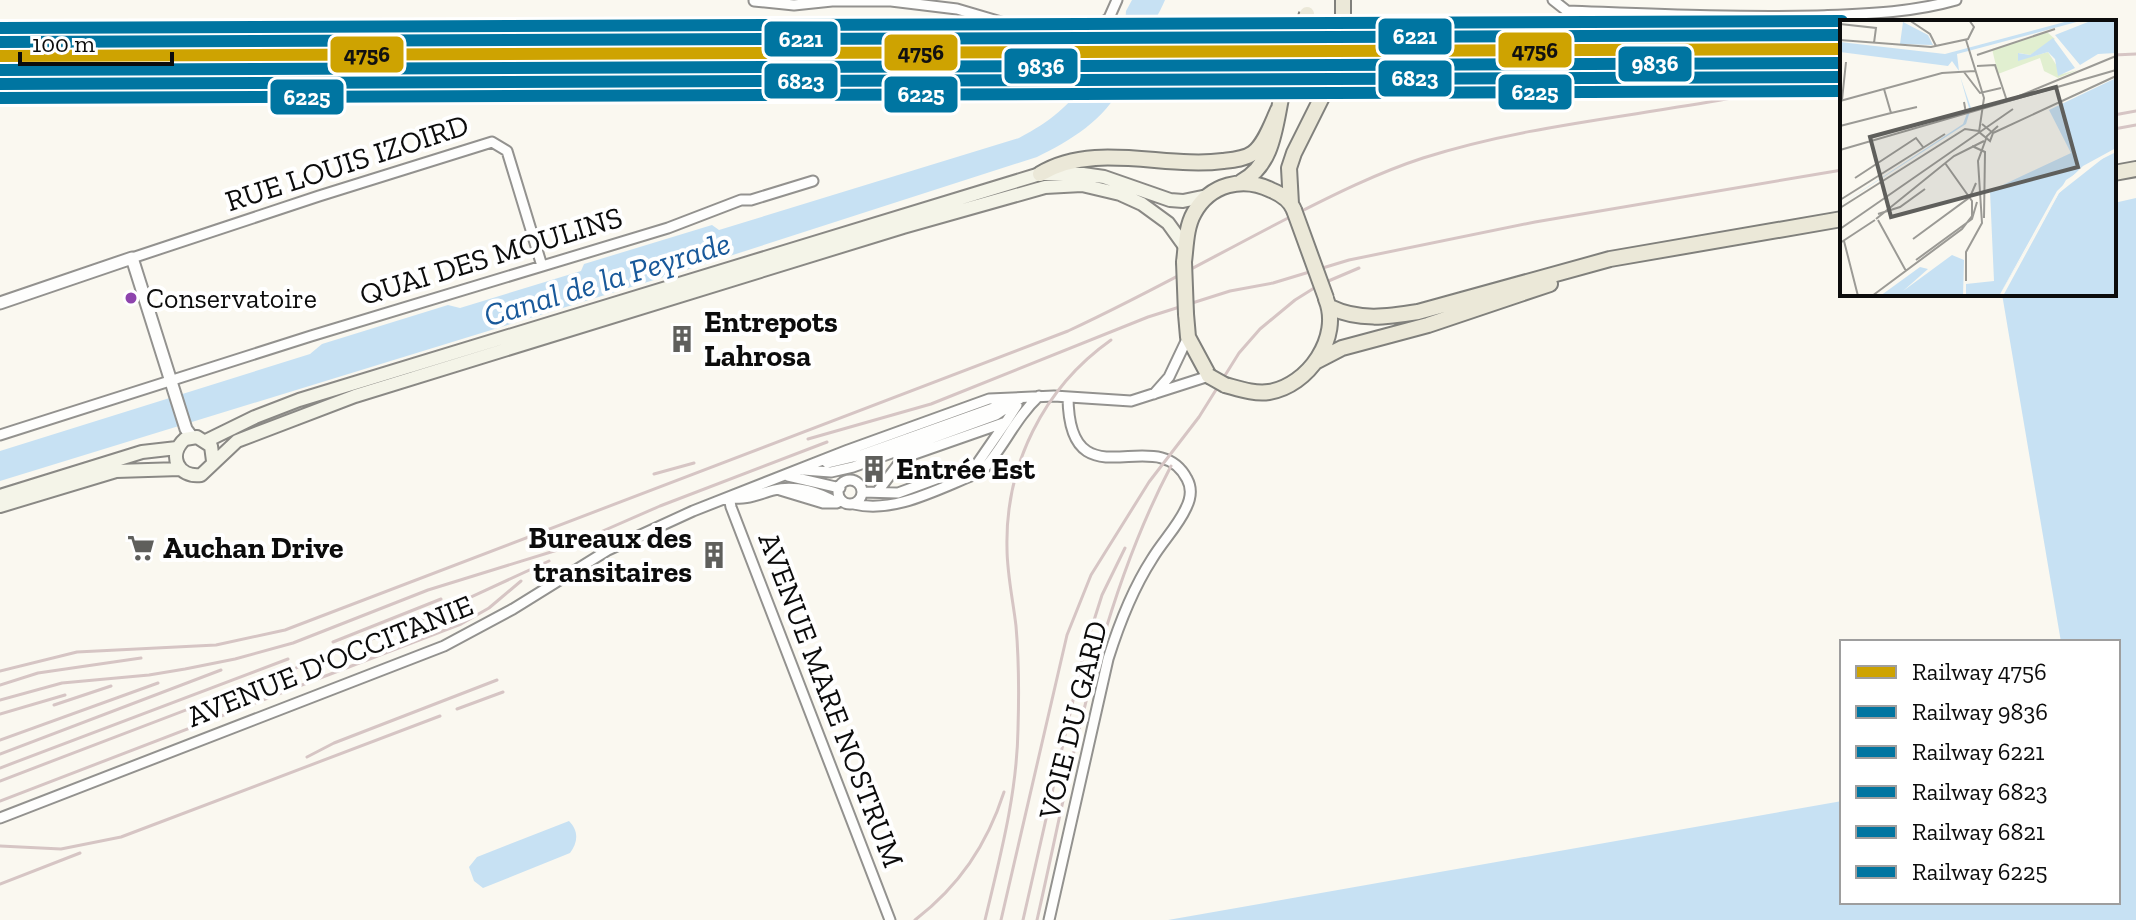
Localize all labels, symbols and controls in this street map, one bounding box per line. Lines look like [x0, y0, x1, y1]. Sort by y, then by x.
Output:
scale bar [20, 16, 172, 66]
line badge: 6221 [1377, 17, 1453, 56]
line badge: 6221 [763, 20, 839, 58]
inset map [1840, 20, 2116, 296]
text: 6221 [1393, 23, 1437, 50]
text: 6221 [779, 26, 823, 53]
text: 100 m [32, 29, 95, 58]
line badge: 4756 [1497, 31, 1573, 69]
line badge: 4756 [883, 33, 959, 72]
line badge: 4756 [329, 35, 405, 74]
text: 4756 [1512, 37, 1558, 64]
text: 4756 [898, 39, 944, 66]
text: 4756 [344, 41, 390, 68]
line badge: 9836 [1617, 45, 1693, 83]
line badge: 9836 [1003, 47, 1079, 85]
text: 9836 [1631, 50, 1679, 77]
text: 9836 [1017, 53, 1065, 80]
line badge: 6823 [1377, 59, 1453, 98]
line badge: 6823 [763, 62, 839, 100]
text: 6823 [1391, 65, 1439, 92]
text: 6823 [777, 68, 825, 95]
line badge: 6225 [1497, 73, 1573, 111]
line badge: 6225 [883, 75, 959, 114]
line badge: 6225 [269, 78, 345, 116]
text: 6225 [1512, 79, 1558, 106]
text: 6225 [898, 81, 944, 108]
text: 6225 [284, 84, 330, 111]
street label: RUE LOUIS IZOIRD [221, 107, 473, 219]
street label: QUAI DES MOULINS [355, 199, 627, 313]
water label: Canal de la Peyrade [479, 223, 735, 335]
place label: Conservatoire [146, 282, 317, 315]
marker: Conservatoire [123, 290, 139, 306]
place label: Entrepots Lahrosa [704, 304, 838, 374]
building icon: Entrepots Lahrosa [667, 324, 697, 354]
place label: Entrée Est [896, 451, 1036, 487]
building icon: Entrée Est [859, 454, 889, 484]
place label: Bureaux des transitaires [528, 520, 692, 590]
street label: AVENUE MARE NOSTRUM [750, 527, 912, 873]
place label: Auchan Drive [163, 530, 343, 566]
supermarket icon: Auchan Drive [126, 533, 156, 563]
building icon: Bureaux des transitaires [699, 540, 729, 570]
street label: AVENUE D'OCCITANIE [182, 587, 478, 735]
street label: VOIE DU GARD [1031, 617, 1115, 824]
legend [1840, 640, 2120, 904]
text: Railway 4756 [1912, 657, 2047, 686]
text: Railway 9836 [1912, 697, 2048, 726]
text: Railway 6221 [1912, 737, 2045, 766]
text: Railway 6823 [1912, 777, 2048, 806]
text: Railway 6821 [1912, 817, 2045, 846]
text: Railway 6225 [1912, 857, 2048, 886]

